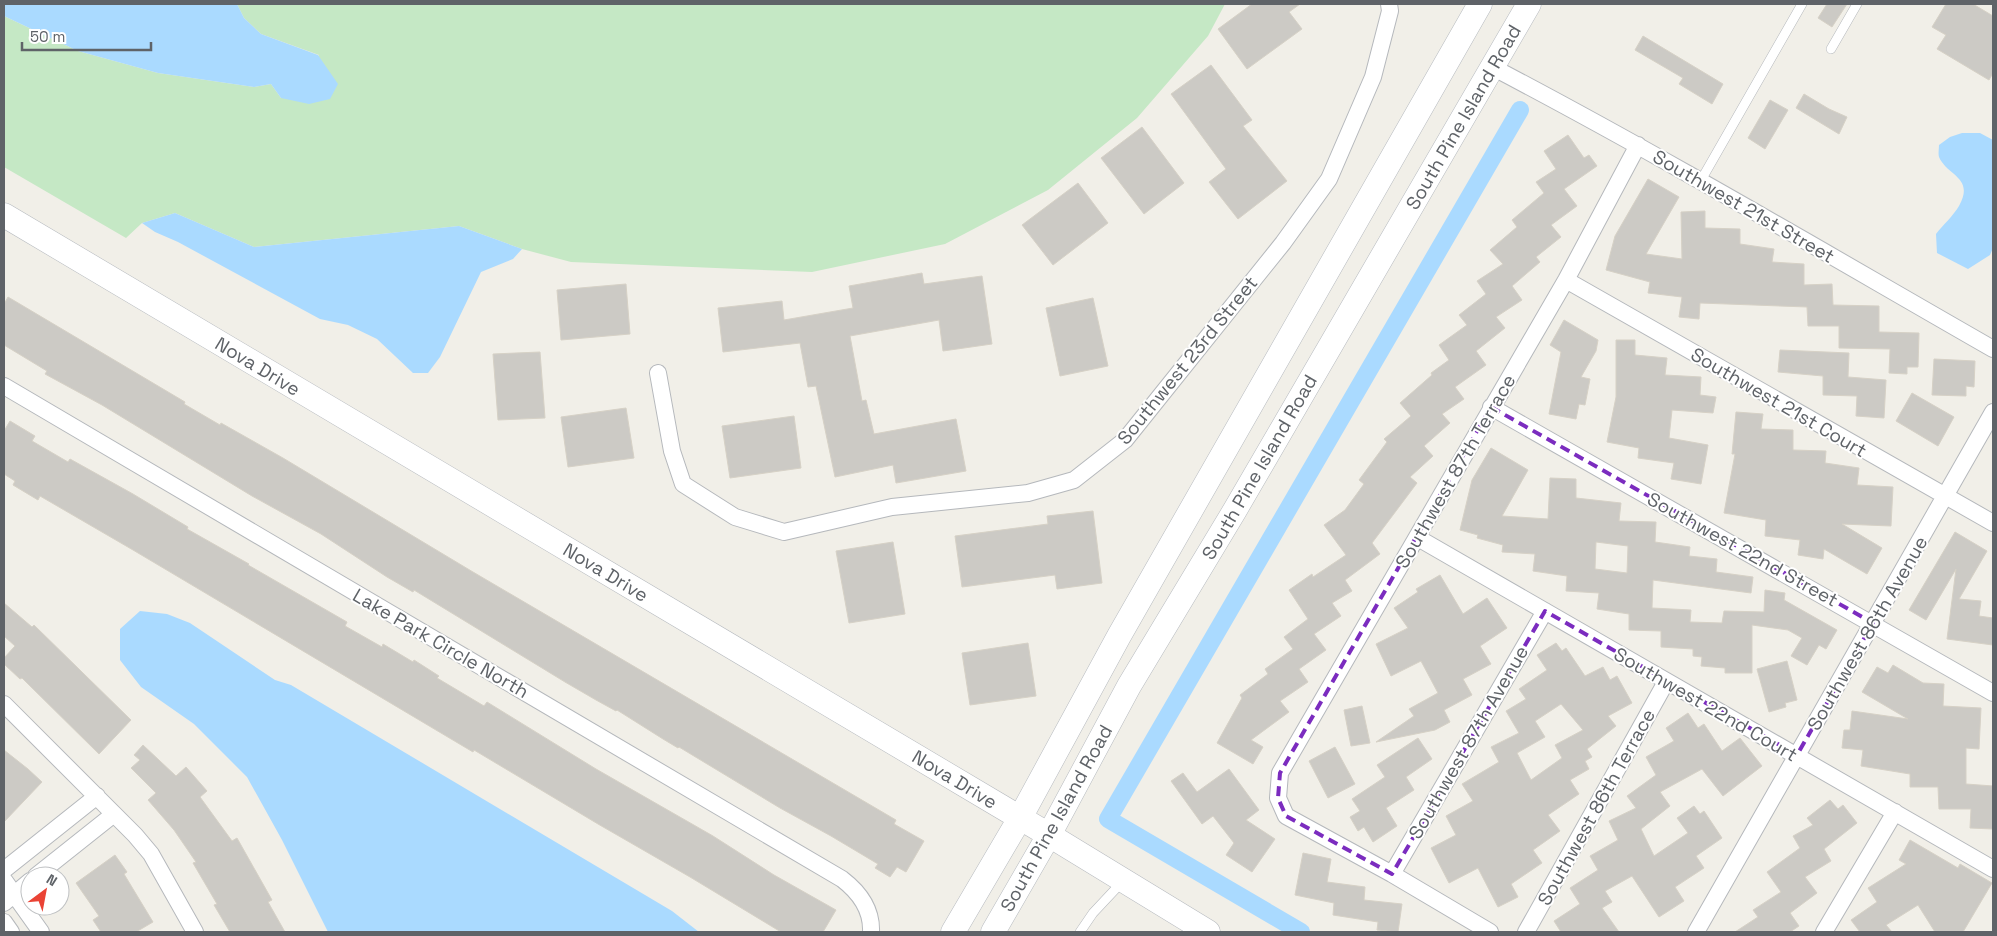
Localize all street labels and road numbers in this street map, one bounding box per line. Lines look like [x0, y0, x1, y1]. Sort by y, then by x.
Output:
street label: South Pine Island Road [1400, 20, 1527, 214]
street label: Southwest 21st Street [1648, 144, 1839, 269]
street label: Southwest 23rd Street [1112, 271, 1263, 450]
street label: Nova Drive [210, 331, 305, 402]
street label: Southwest 21st Court [1686, 342, 1871, 463]
street label: South Pine Island Road [1196, 370, 1323, 564]
street label: Southwest 87th Terrace [1390, 370, 1521, 573]
street label: Southwest 22nd Street [1643, 486, 1843, 612]
street label: Southwest 86th Avenue [1801, 531, 1933, 735]
street label: Nova Drive [558, 537, 653, 608]
street label: Lake Park Circle North [348, 583, 533, 704]
street label: Southwest 87th Avenue [1403, 641, 1534, 844]
street label: Southwest 22nd Court [1609, 642, 1802, 767]
street label: Southwest 86th Terrace [1532, 705, 1661, 910]
street label: South Pine Island Road [995, 720, 1118, 916]
street label: Nova Drive [907, 744, 1002, 815]

